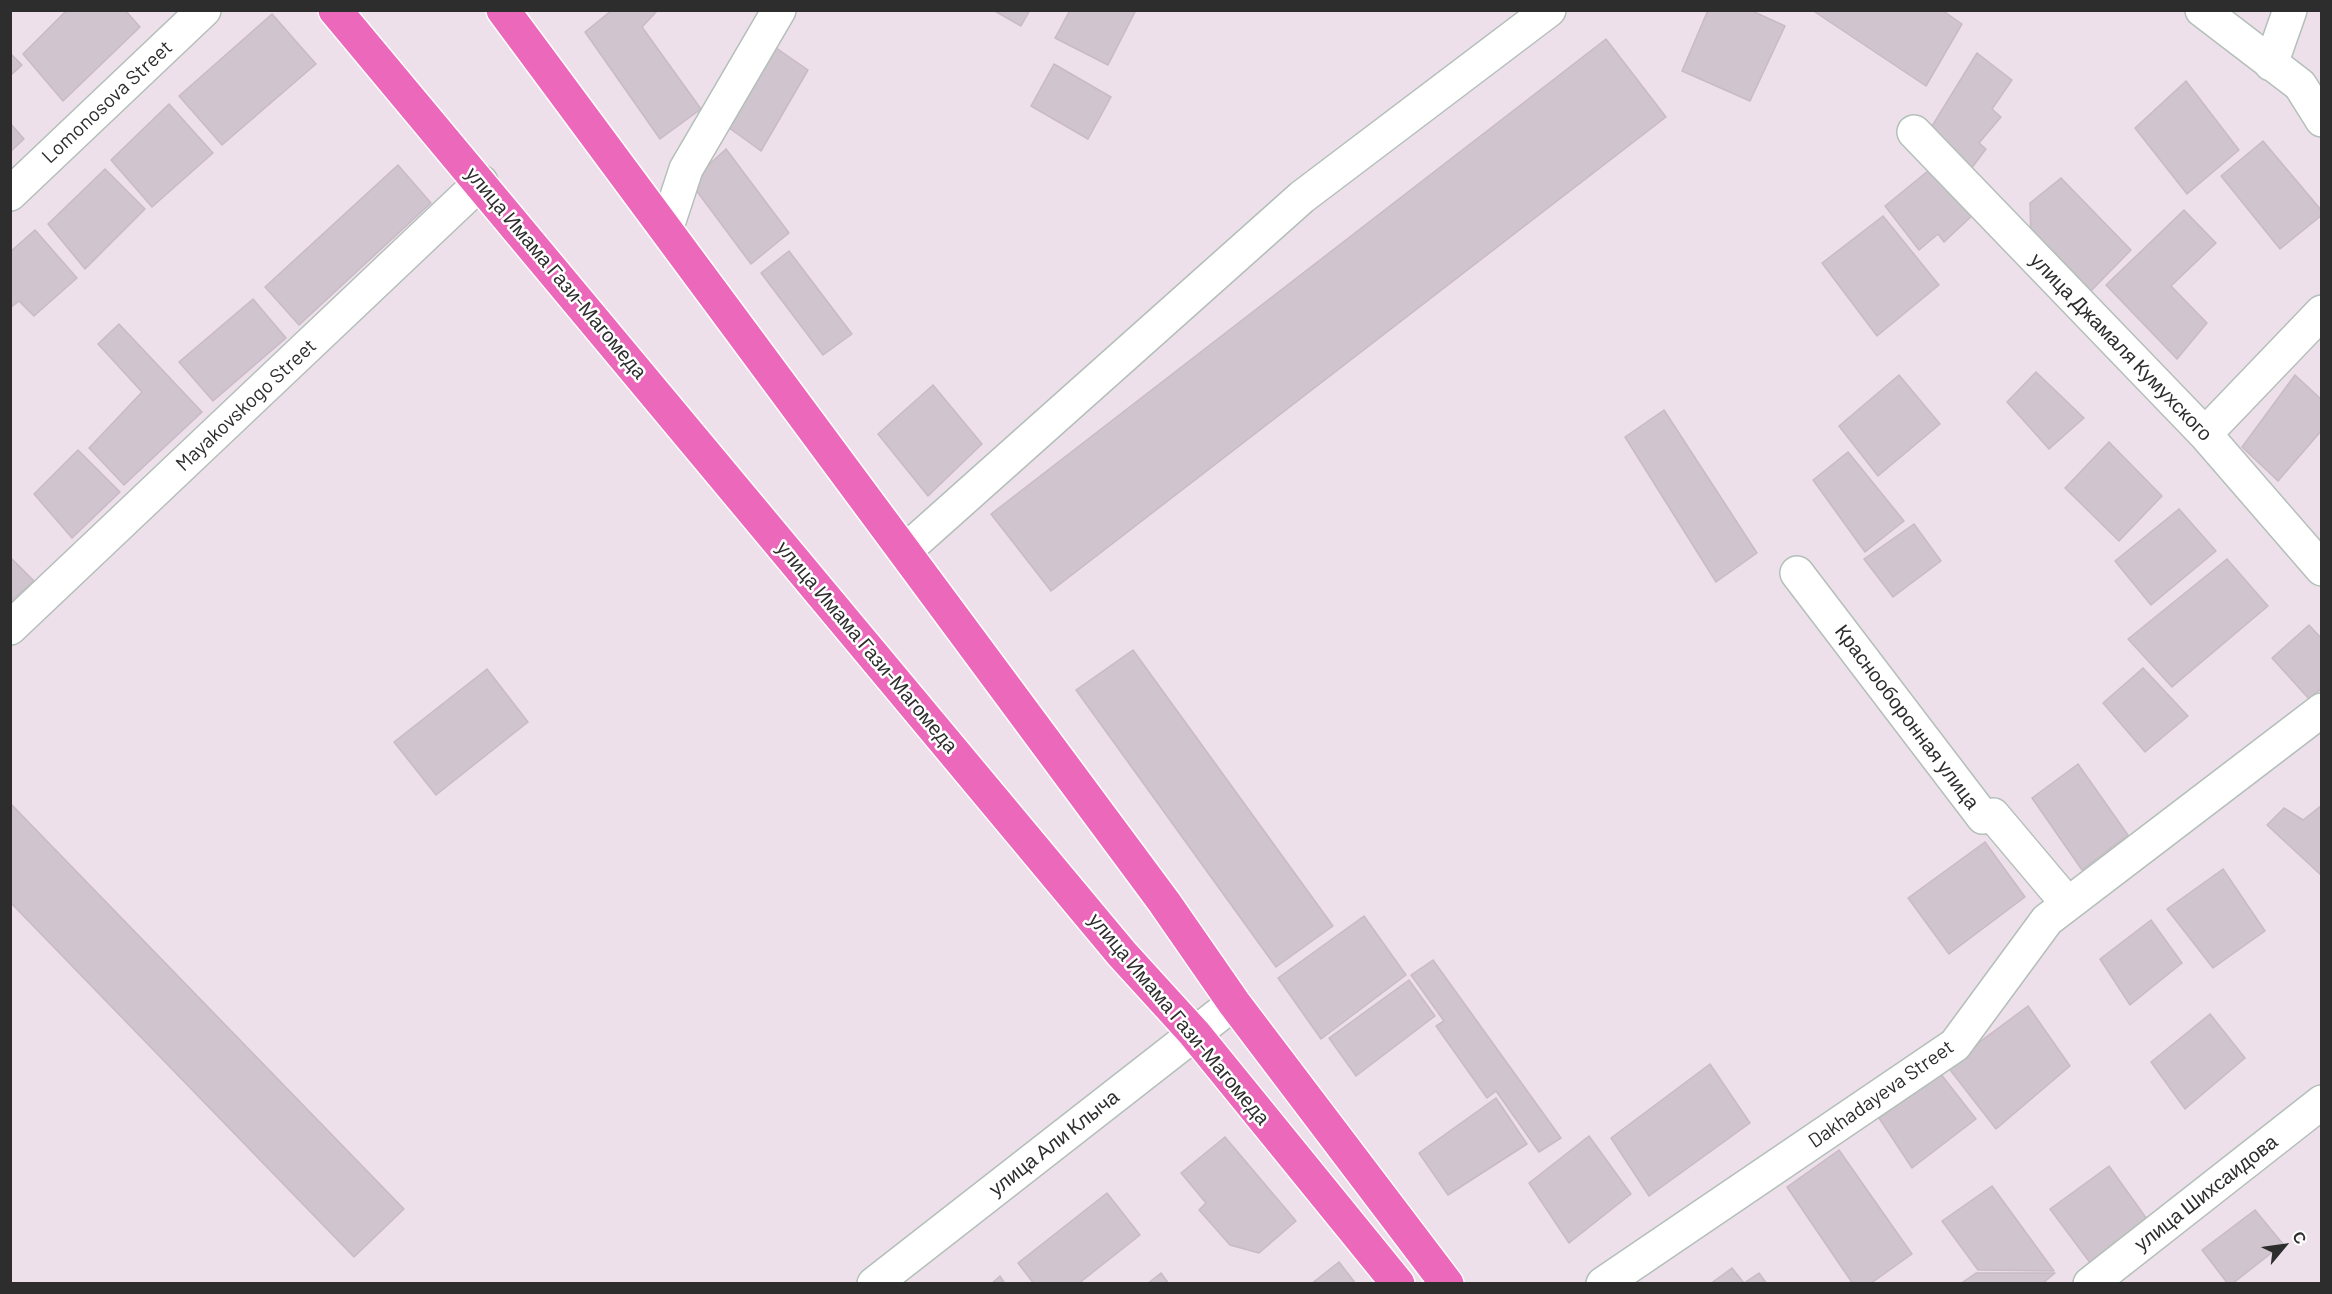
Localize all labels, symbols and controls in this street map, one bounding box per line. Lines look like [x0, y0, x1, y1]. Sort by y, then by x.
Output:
street label: Lomonosova Street [37, 35, 177, 169]
street label: улица Имама Гази-Магомеда [460, 162, 652, 384]
street label: улица Джамаля Кумухского [2025, 248, 2217, 446]
street label: Mayakovskogo Street [171, 334, 321, 476]
street label: улица Имама Гази-Магомеда [771, 536, 963, 758]
street label: Краснооборонная улица [1830, 620, 1984, 814]
street label: улица Имама Гази-Магомеда [1083, 908, 1275, 1130]
street label: Dakhadayeva Street [1804, 1035, 1958, 1153]
street label: улица Али Клыча [984, 1085, 1124, 1201]
street label: улица Шихсаидова [2130, 1130, 2282, 1256]
north arrow [2254, 1216, 2314, 1276]
text: С [2289, 1227, 2311, 1247]

